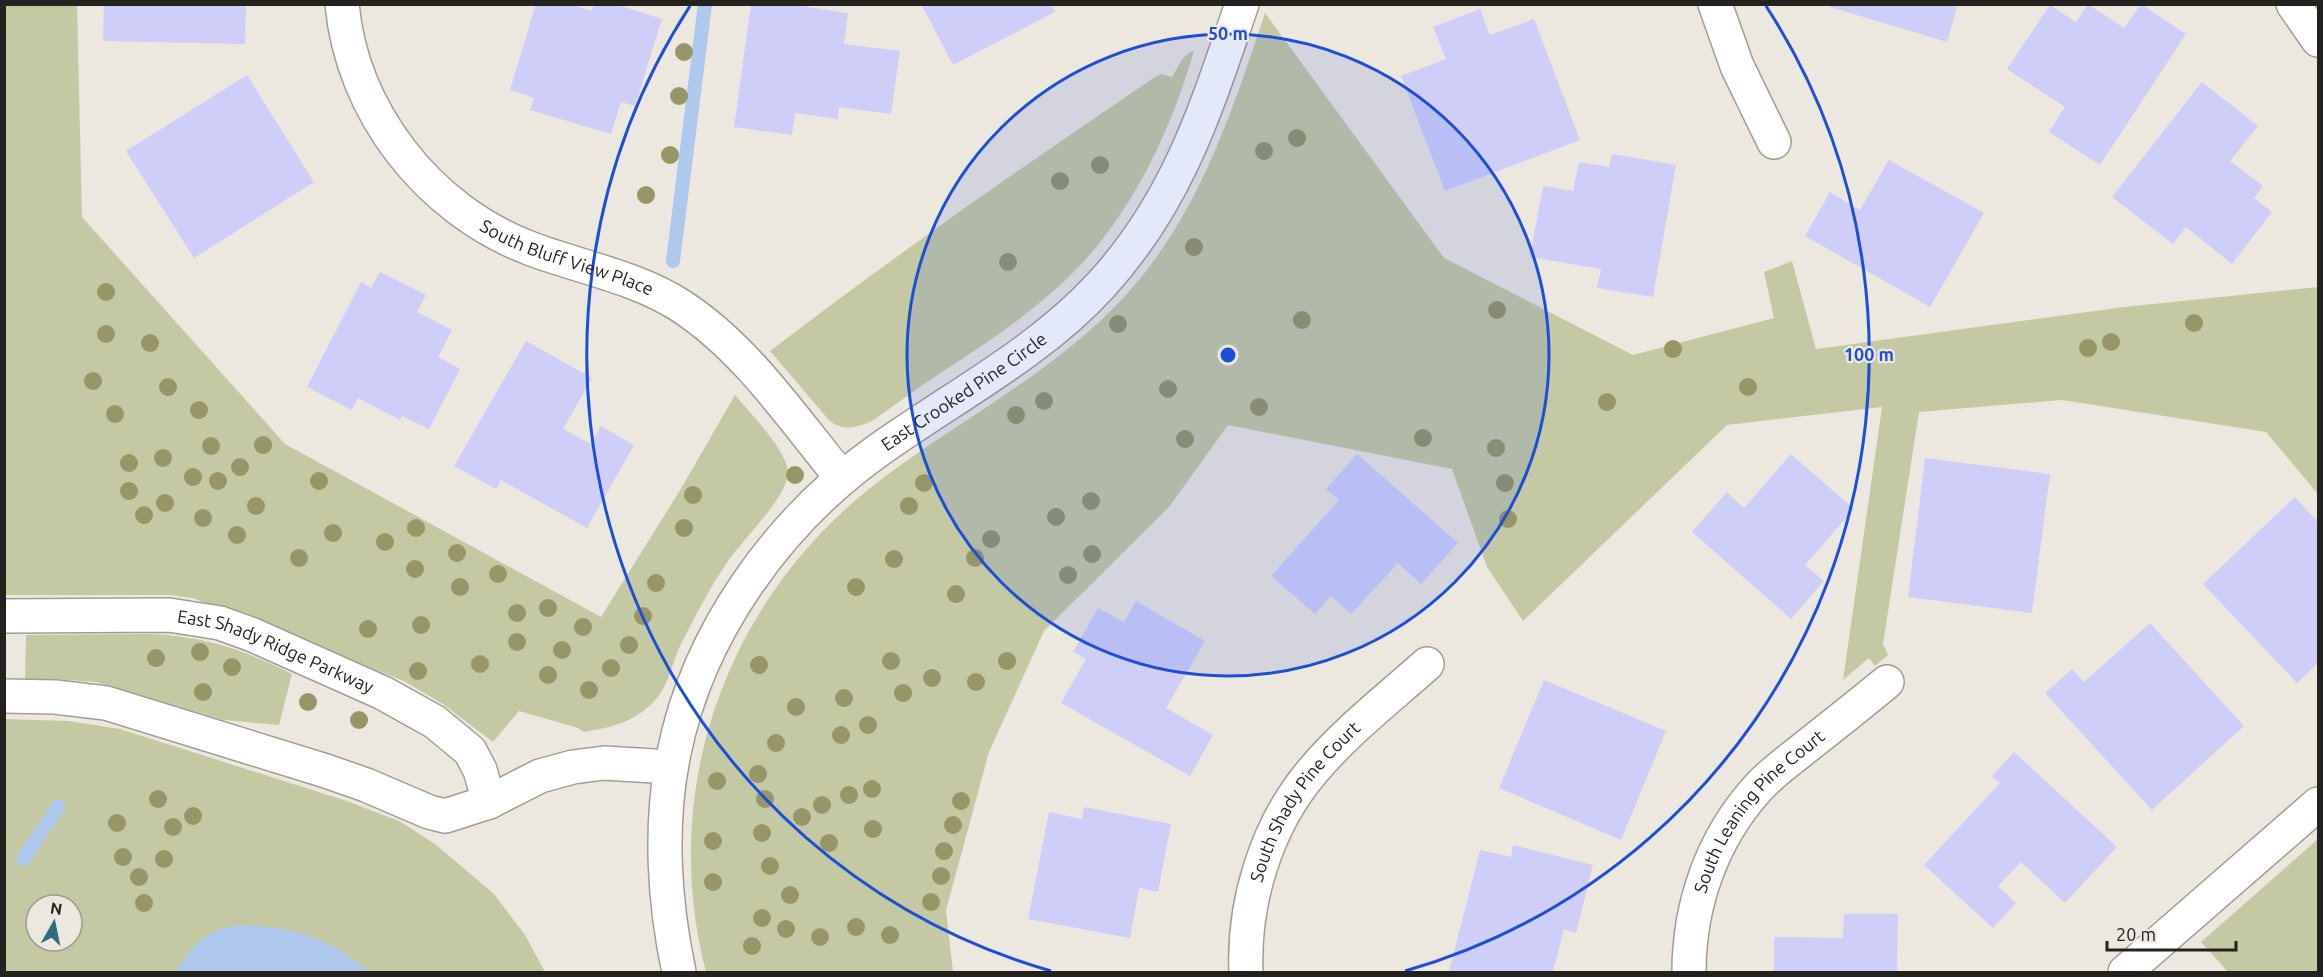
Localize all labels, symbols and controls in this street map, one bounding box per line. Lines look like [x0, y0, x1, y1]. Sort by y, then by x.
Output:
text: 50 m [1208, 23, 1248, 43]
street label: South Bluff View Place [477, 215, 657, 299]
street label: East Crooked Pine Circle [877, 328, 1050, 454]
text: 100 m [1844, 344, 1894, 364]
centre of rings [1218, 345, 1238, 365]
street label: East Shady Ridge Parkway [176, 605, 377, 697]
street label: South Shady Pine Court [1246, 717, 1364, 884]
street label: South Leaning Pine Court [1690, 725, 1828, 895]
north arrow [24, 893, 84, 953]
text: N [49, 898, 64, 918]
scale bar [2107, 914, 2236, 952]
text: 20 m [2116, 924, 2156, 944]

